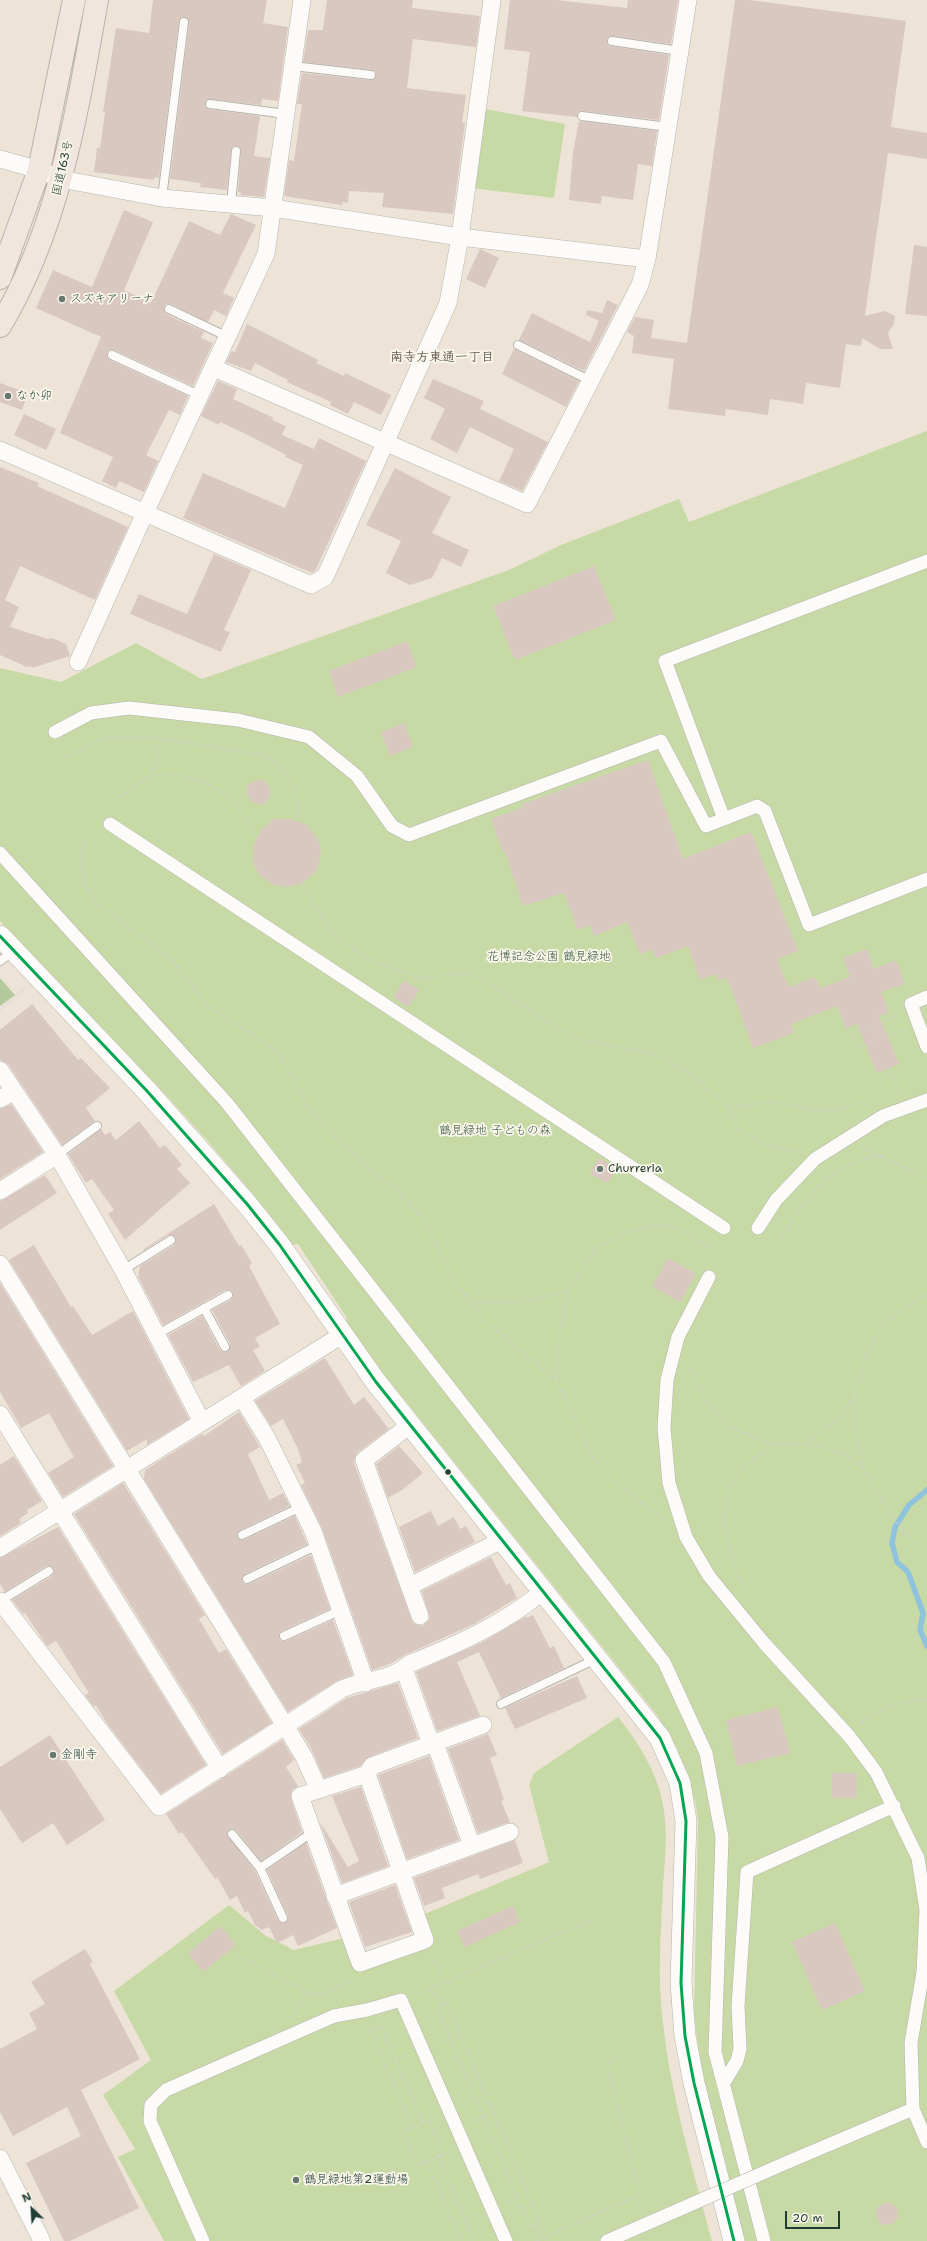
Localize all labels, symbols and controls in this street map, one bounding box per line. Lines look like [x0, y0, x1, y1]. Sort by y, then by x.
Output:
street label: 国道163号 [50, 139, 76, 197]
place label: スズキアリーナ [70, 292, 154, 306]
marker: スズキアリーナ [57, 294, 67, 304]
district label: 南寺方東通一丁目 [390, 350, 494, 366]
place label: なか卯 [16, 389, 52, 403]
marker: なか卯 [3, 391, 13, 401]
park label: 花博記念公園 鶴見緑地 [487, 950, 611, 964]
park label: 鶴見緑地 子どもの森 [439, 1124, 551, 1138]
place label: Churreria [608, 1162, 662, 1176]
marker: Churreria [595, 1164, 605, 1174]
unlabelled marker [443, 1467, 453, 1477]
place label: 金剛寺 [61, 1748, 97, 1762]
marker: 金剛寺 [48, 1750, 58, 1760]
place label: 鶴見緑地第2運動場 [304, 2173, 408, 2187]
marker: 鶴見緑地第2運動場 [291, 2175, 301, 2185]
north arrow [12, 2189, 52, 2229]
text: N [20, 2189, 34, 2206]
scale bar [787, 2203, 842, 2229]
text: 20 m [792, 2210, 823, 2226]

